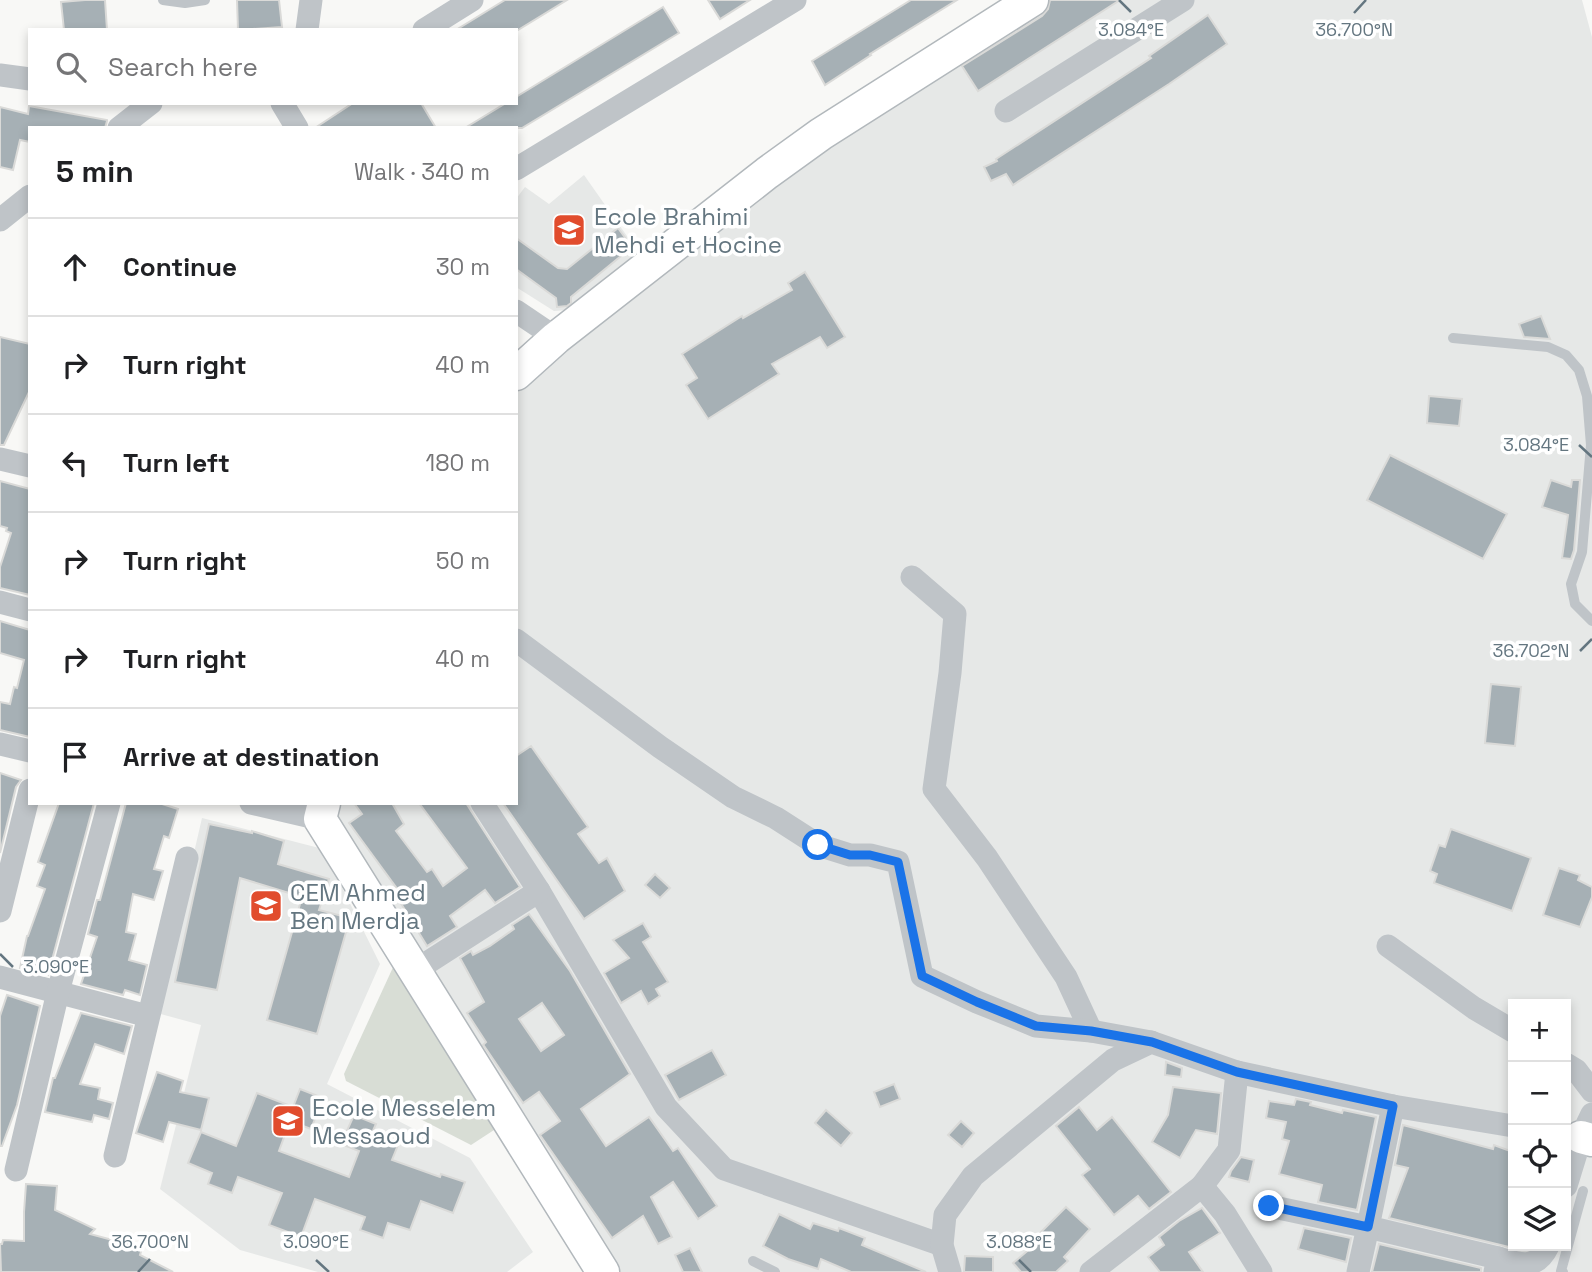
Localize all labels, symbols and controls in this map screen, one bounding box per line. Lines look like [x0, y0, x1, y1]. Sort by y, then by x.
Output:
text: 3.084°E [1098, 18, 1164, 41]
text: 36.700°N [1315, 18, 1393, 41]
search box [28, 28, 518, 105]
icon: search [52, 48, 90, 86]
text: Search here [108, 50, 258, 84]
text: 5 min [56, 152, 134, 191]
text: Walk · 340 m [354, 157, 490, 187]
place label: Ecole Brahimi Mehdi et Hocine [594, 201, 782, 260]
school or university icon: Ecole Brahimi Mehdi et Hocine [550, 211, 588, 249]
icon: ahead [56, 248, 94, 286]
text: Continue [123, 250, 237, 284]
text: 30 m [436, 252, 490, 282]
icon: right [56, 346, 94, 384]
text: Turn right [123, 348, 247, 382]
text: 40 m [435, 350, 490, 380]
text: 3.084°E [1503, 433, 1569, 456]
icon: left [56, 444, 94, 482]
text: Turn left [123, 446, 230, 480]
text: 180 m [426, 448, 490, 478]
icon: right [56, 542, 94, 580]
text: Turn right [123, 544, 247, 578]
text: 50 m [436, 546, 490, 576]
text: 36.702°N [1492, 639, 1570, 662]
icon: right [56, 640, 94, 678]
text: Turn right [123, 642, 247, 676]
text: 40 m [435, 644, 490, 674]
icon: arrive [56, 738, 94, 776]
text: Arrive at destination [123, 740, 380, 774]
route start [802, 829, 833, 860]
place label: CEM Ahmed Ben Merdja [290, 877, 426, 936]
school or university icon: CEM Ahmed Ben Merdja [247, 887, 285, 925]
text: 3.090°E [23, 955, 89, 978]
map controls [1508, 999, 1571, 1251]
button: + [1508, 999, 1571, 1062]
button: − [1508, 1062, 1571, 1125]
place label: Ecole Messelem Messaoud [312, 1092, 496, 1151]
school or university icon: Ecole Messelem Messaoud [269, 1102, 307, 1140]
button: locate [1508, 1125, 1571, 1188]
button: layers [1508, 1188, 1571, 1251]
route end [1253, 1190, 1284, 1221]
text: 36.700°N [111, 1230, 189, 1253]
text: 3.090°E [283, 1230, 349, 1253]
text: 3.088°E [986, 1230, 1052, 1253]

